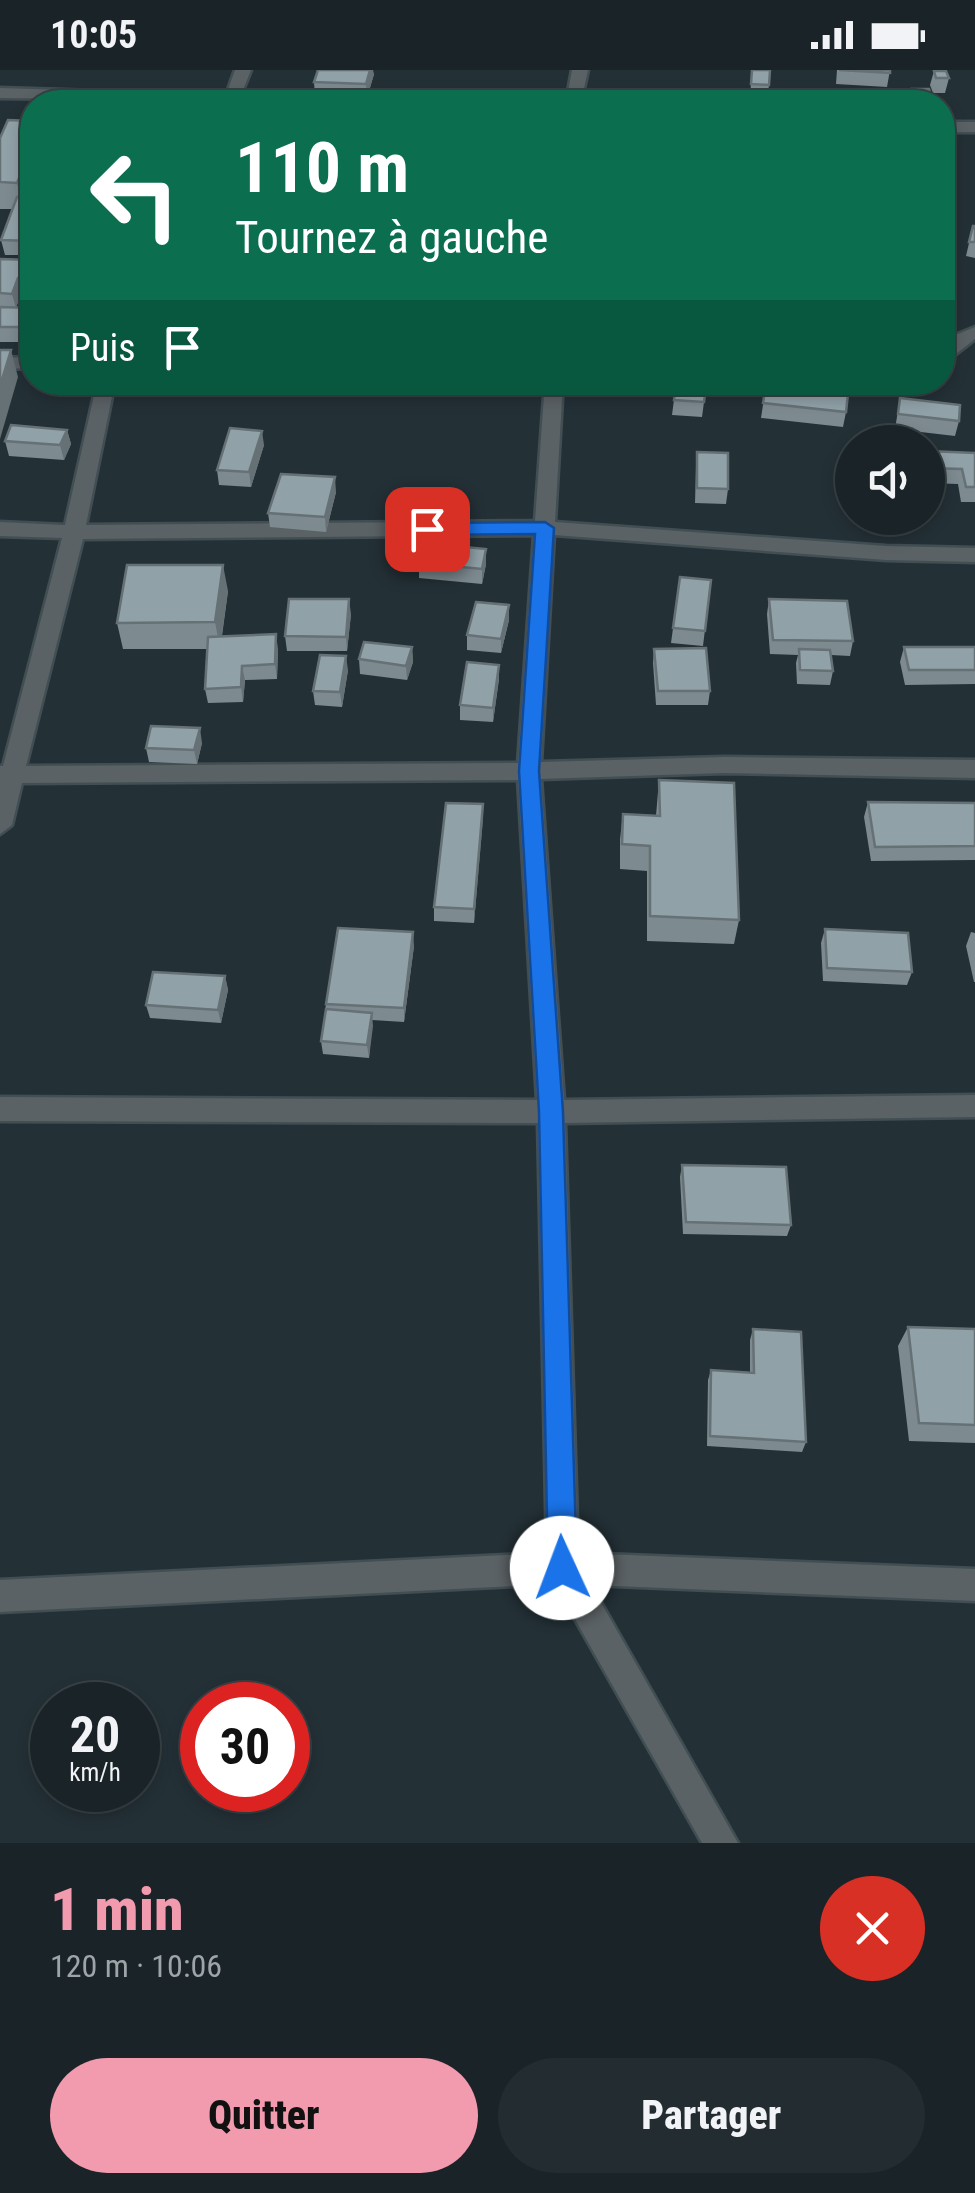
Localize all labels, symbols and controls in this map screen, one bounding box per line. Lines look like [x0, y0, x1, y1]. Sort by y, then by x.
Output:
text: 10:05 [50, 13, 137, 57]
text: 110 m [235, 127, 409, 209]
icon: left [70, 130, 200, 260]
text: Tournez à gauche [235, 211, 548, 264]
icon: arrive [155, 320, 210, 375]
text: Puis [70, 326, 135, 370]
map controls [835, 425, 945, 535]
button: sound [835, 425, 945, 535]
pin [385, 487, 470, 572]
icon: arrive [400, 502, 455, 557]
position arrow [510, 1516, 614, 1620]
speed limit sign: 30 [180, 1682, 310, 1812]
text: 20 [70, 1706, 120, 1764]
text: km/h [69, 1758, 121, 1787]
text: 1 min [50, 1874, 184, 1945]
button: close [820, 1876, 925, 1981]
text: 120 m · 10:06 [50, 1947, 222, 1985]
button: Quitter [50, 2058, 478, 2173]
button: Partager [498, 2058, 925, 2173]

